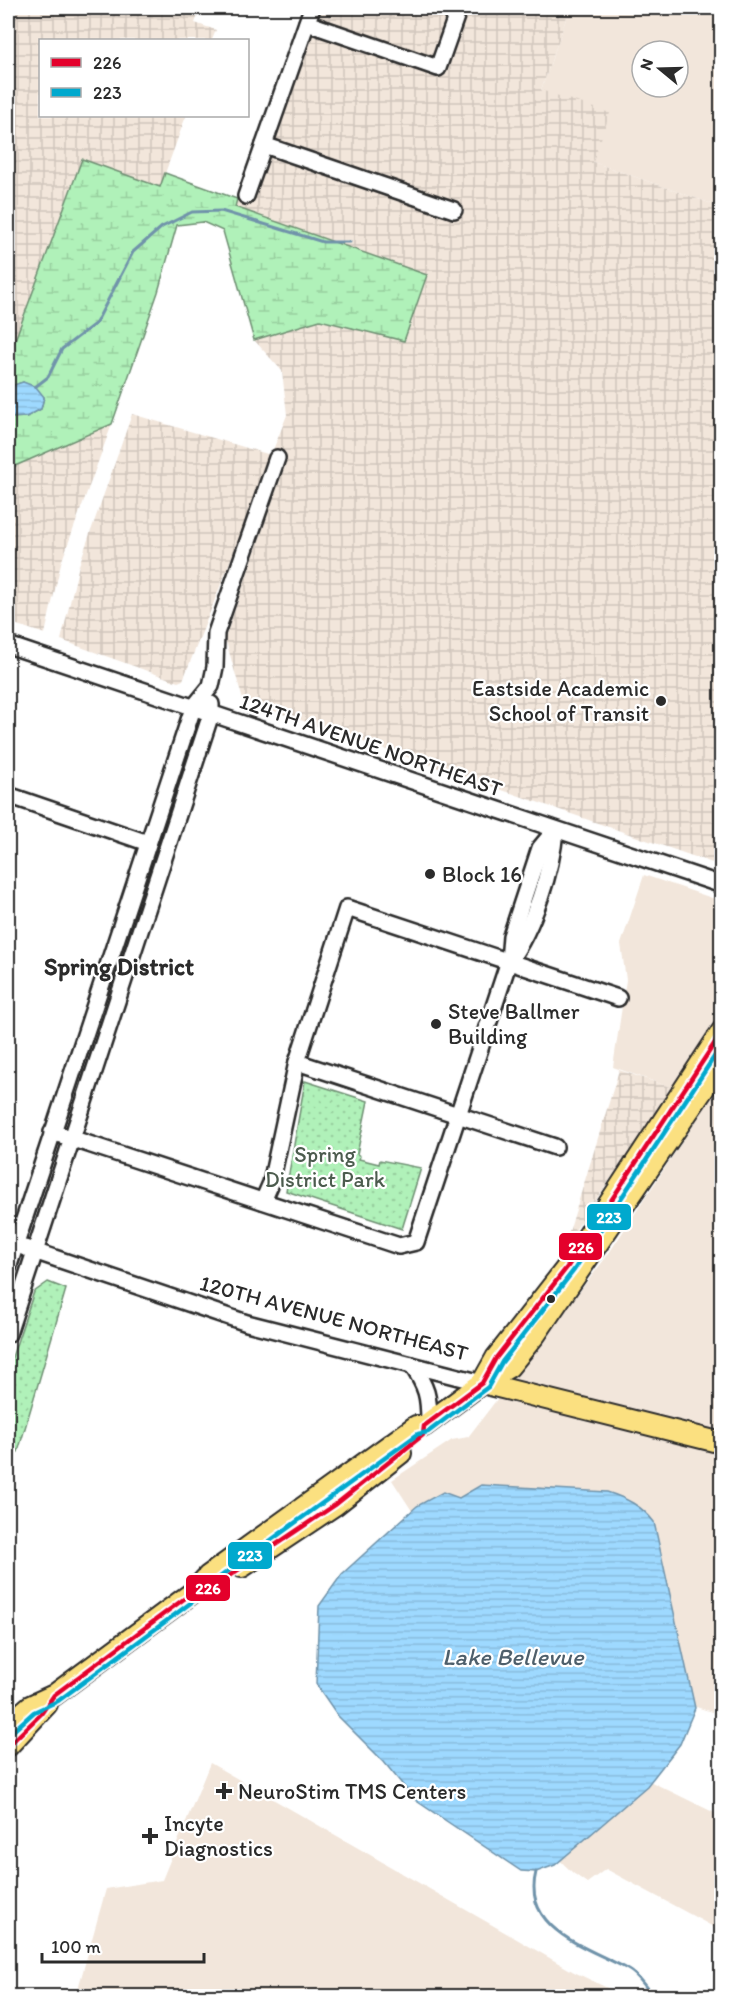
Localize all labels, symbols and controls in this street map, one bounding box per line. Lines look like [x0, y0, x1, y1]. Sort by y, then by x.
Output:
legend [39, 39, 249, 117]
north arrow [630, 39, 690, 99]
text: 226 [93, 52, 121, 74]
text: N [636, 56, 657, 72]
text: 223 [93, 82, 122, 104]
place label: Eastside Academic School of Transit [472, 675, 649, 727]
street label: 124TH AVENUE NORTHEAST [236, 687, 507, 803]
marker: Eastside Academic School of Transit [654, 694, 668, 708]
place label: Block 16 [442, 861, 522, 888]
marker: Block 16 [423, 867, 437, 881]
district label: Spring District [44, 952, 194, 982]
place label: Steve Ballmer Building [448, 998, 580, 1050]
marker: Steve Ballmer Building [429, 1017, 443, 1031]
park label: Spring District Park [265, 1141, 386, 1193]
line badge: 223 [586, 1203, 632, 1231]
text: 223 [596, 1208, 622, 1227]
line badge: 226 [558, 1232, 603, 1261]
text: 226 [568, 1238, 594, 1257]
street label: 120TH AVENUE NORTHEAST [197, 1269, 472, 1367]
unlabelled marker [545, 1293, 557, 1305]
line badge: 223 [227, 1541, 273, 1570]
text: 223 [237, 1546, 263, 1565]
line badge: 226 [185, 1574, 231, 1602]
text: 226 [195, 1579, 221, 1598]
water label: Lake Bellevue [442, 1642, 585, 1671]
place label: NeuroStim TMS Centers [238, 1778, 466, 1805]
marker: NeuroStim TMS Centers [215, 1782, 233, 1800]
place label: Incyte Diagnostics [164, 1810, 273, 1862]
marker: Incyte Diagnostics [141, 1827, 159, 1845]
scale bar [42, 1926, 204, 1964]
text: 100 m [51, 1936, 101, 1958]

